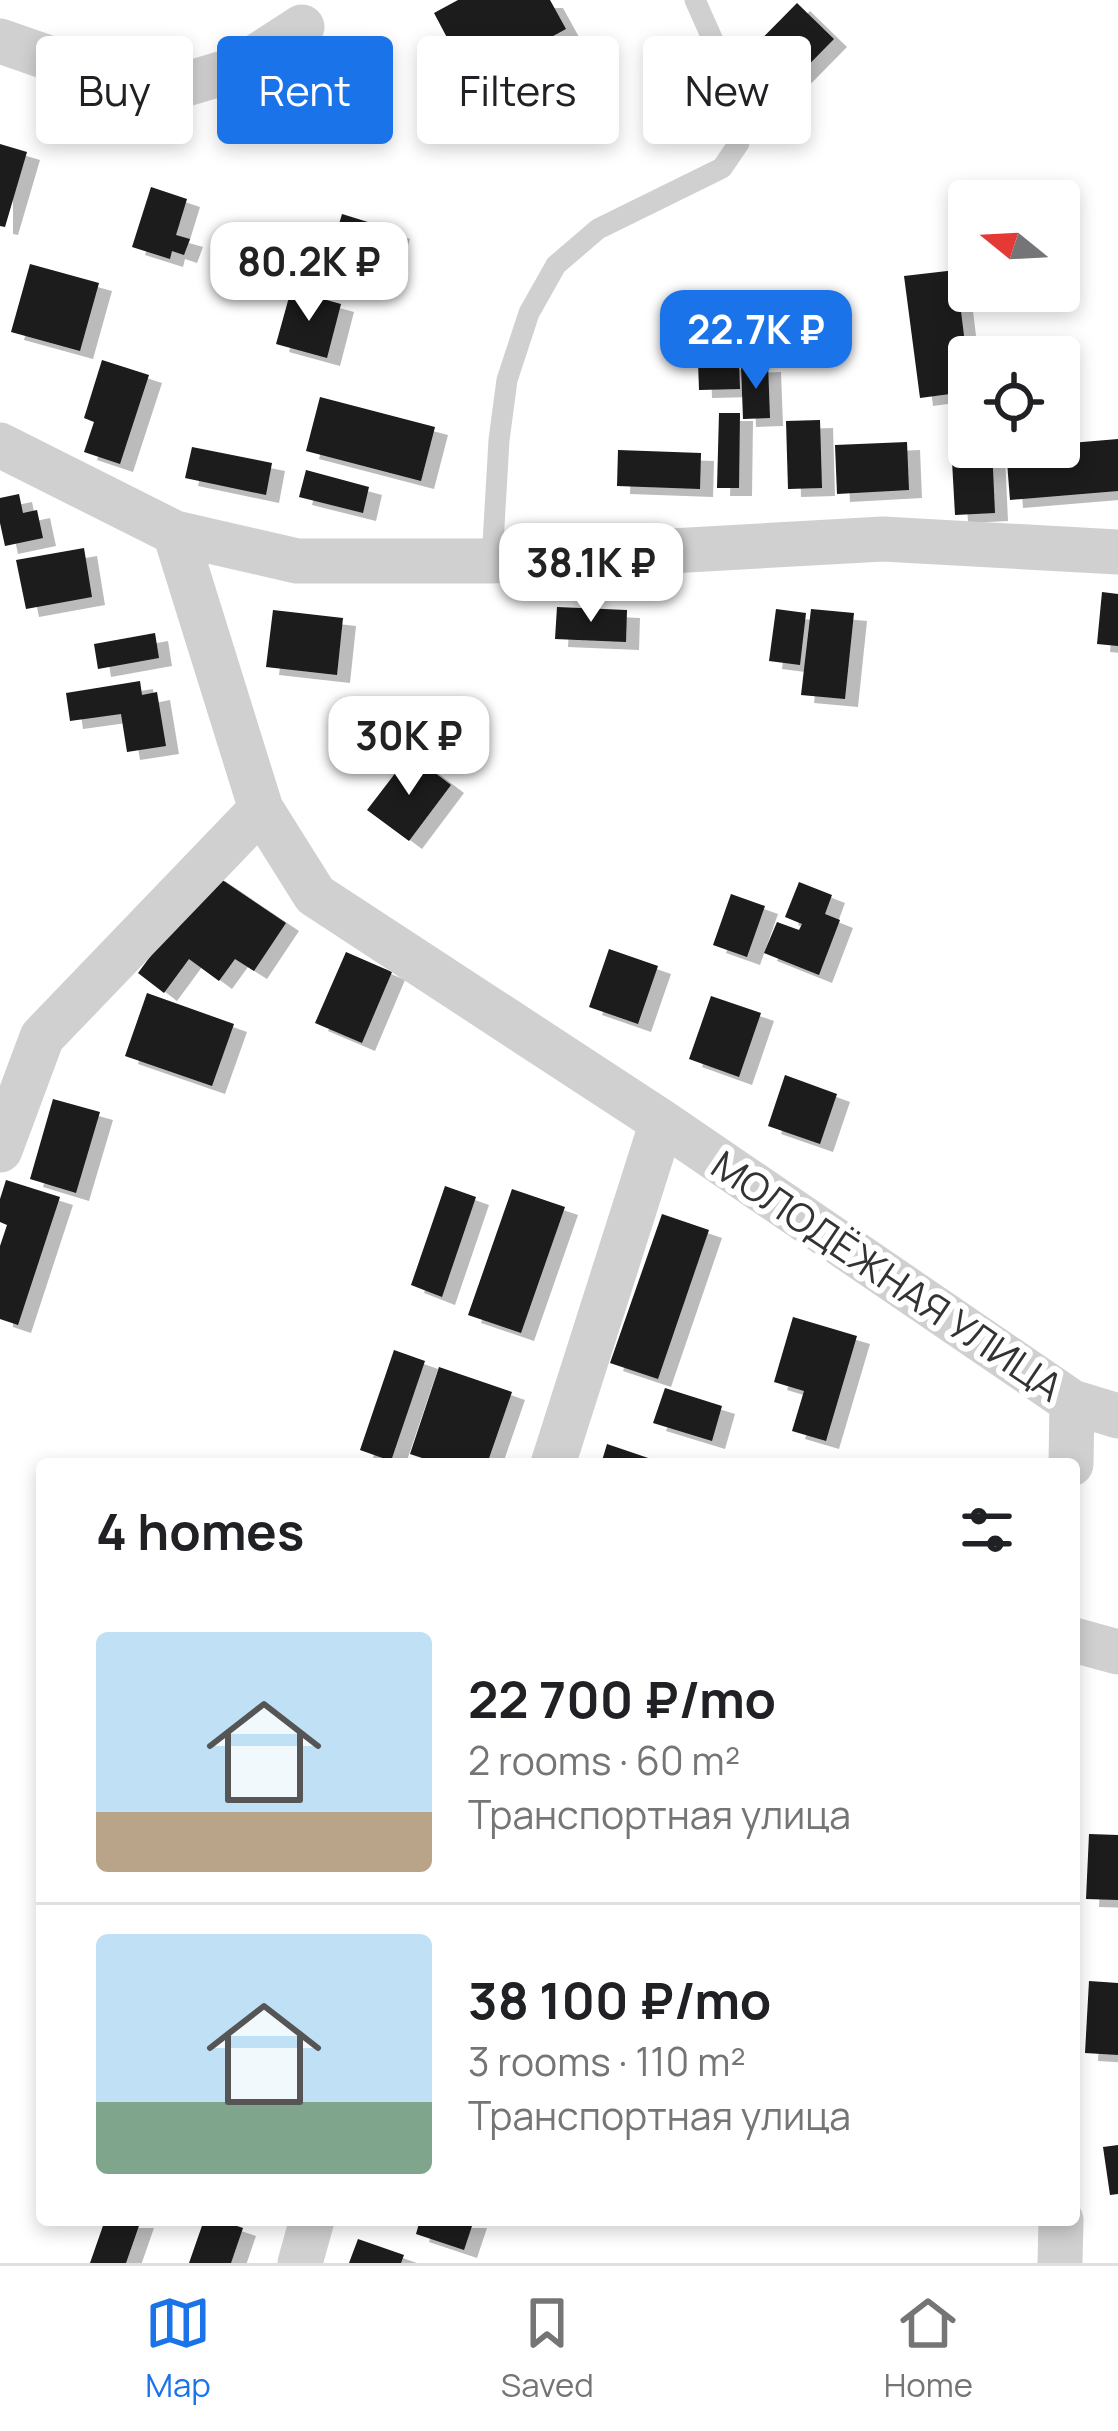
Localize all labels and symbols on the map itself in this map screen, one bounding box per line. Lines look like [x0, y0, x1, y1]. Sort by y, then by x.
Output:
north arrow [948, 180, 1080, 312]
pin: 80.2K ₽ [198, 222, 420, 324]
pin: 22.7K ₽ [645, 290, 867, 392]
pin: 38.1K ₽ [480, 523, 702, 625]
pin: 30K ₽ [325, 696, 493, 798]
street label: МОЛОДЁЖНАЯ УЛИЦА [701, 1137, 1074, 1413]

